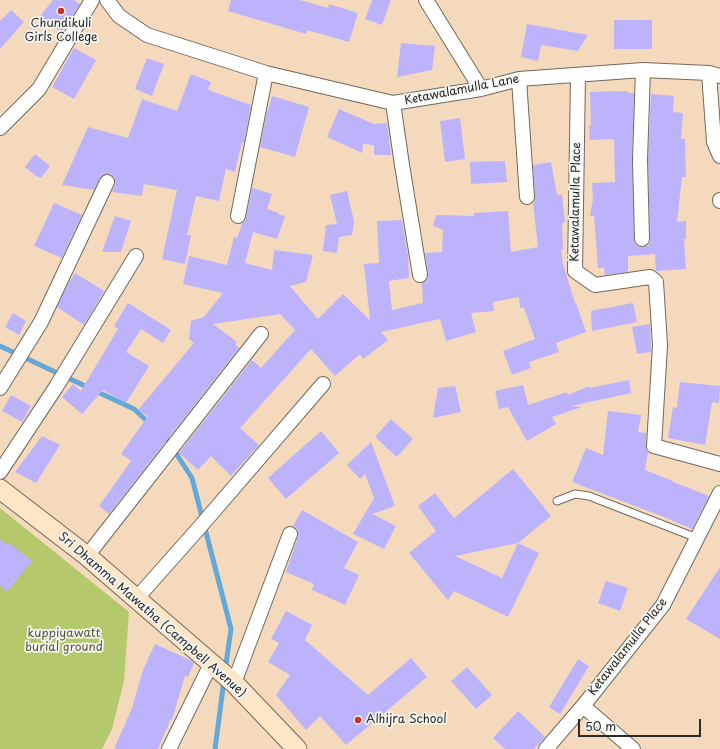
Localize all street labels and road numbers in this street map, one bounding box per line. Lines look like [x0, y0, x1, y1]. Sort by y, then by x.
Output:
street label: Ketawalamulla Lane [403, 72, 521, 108]
street label: Ketawalamulla Place [568, 142, 584, 262]
street label: Sri Dhamma Mawatha (Campbell Avenue) [55, 530, 249, 700]
street label: Ketawalamulla Place [586, 595, 670, 699]

